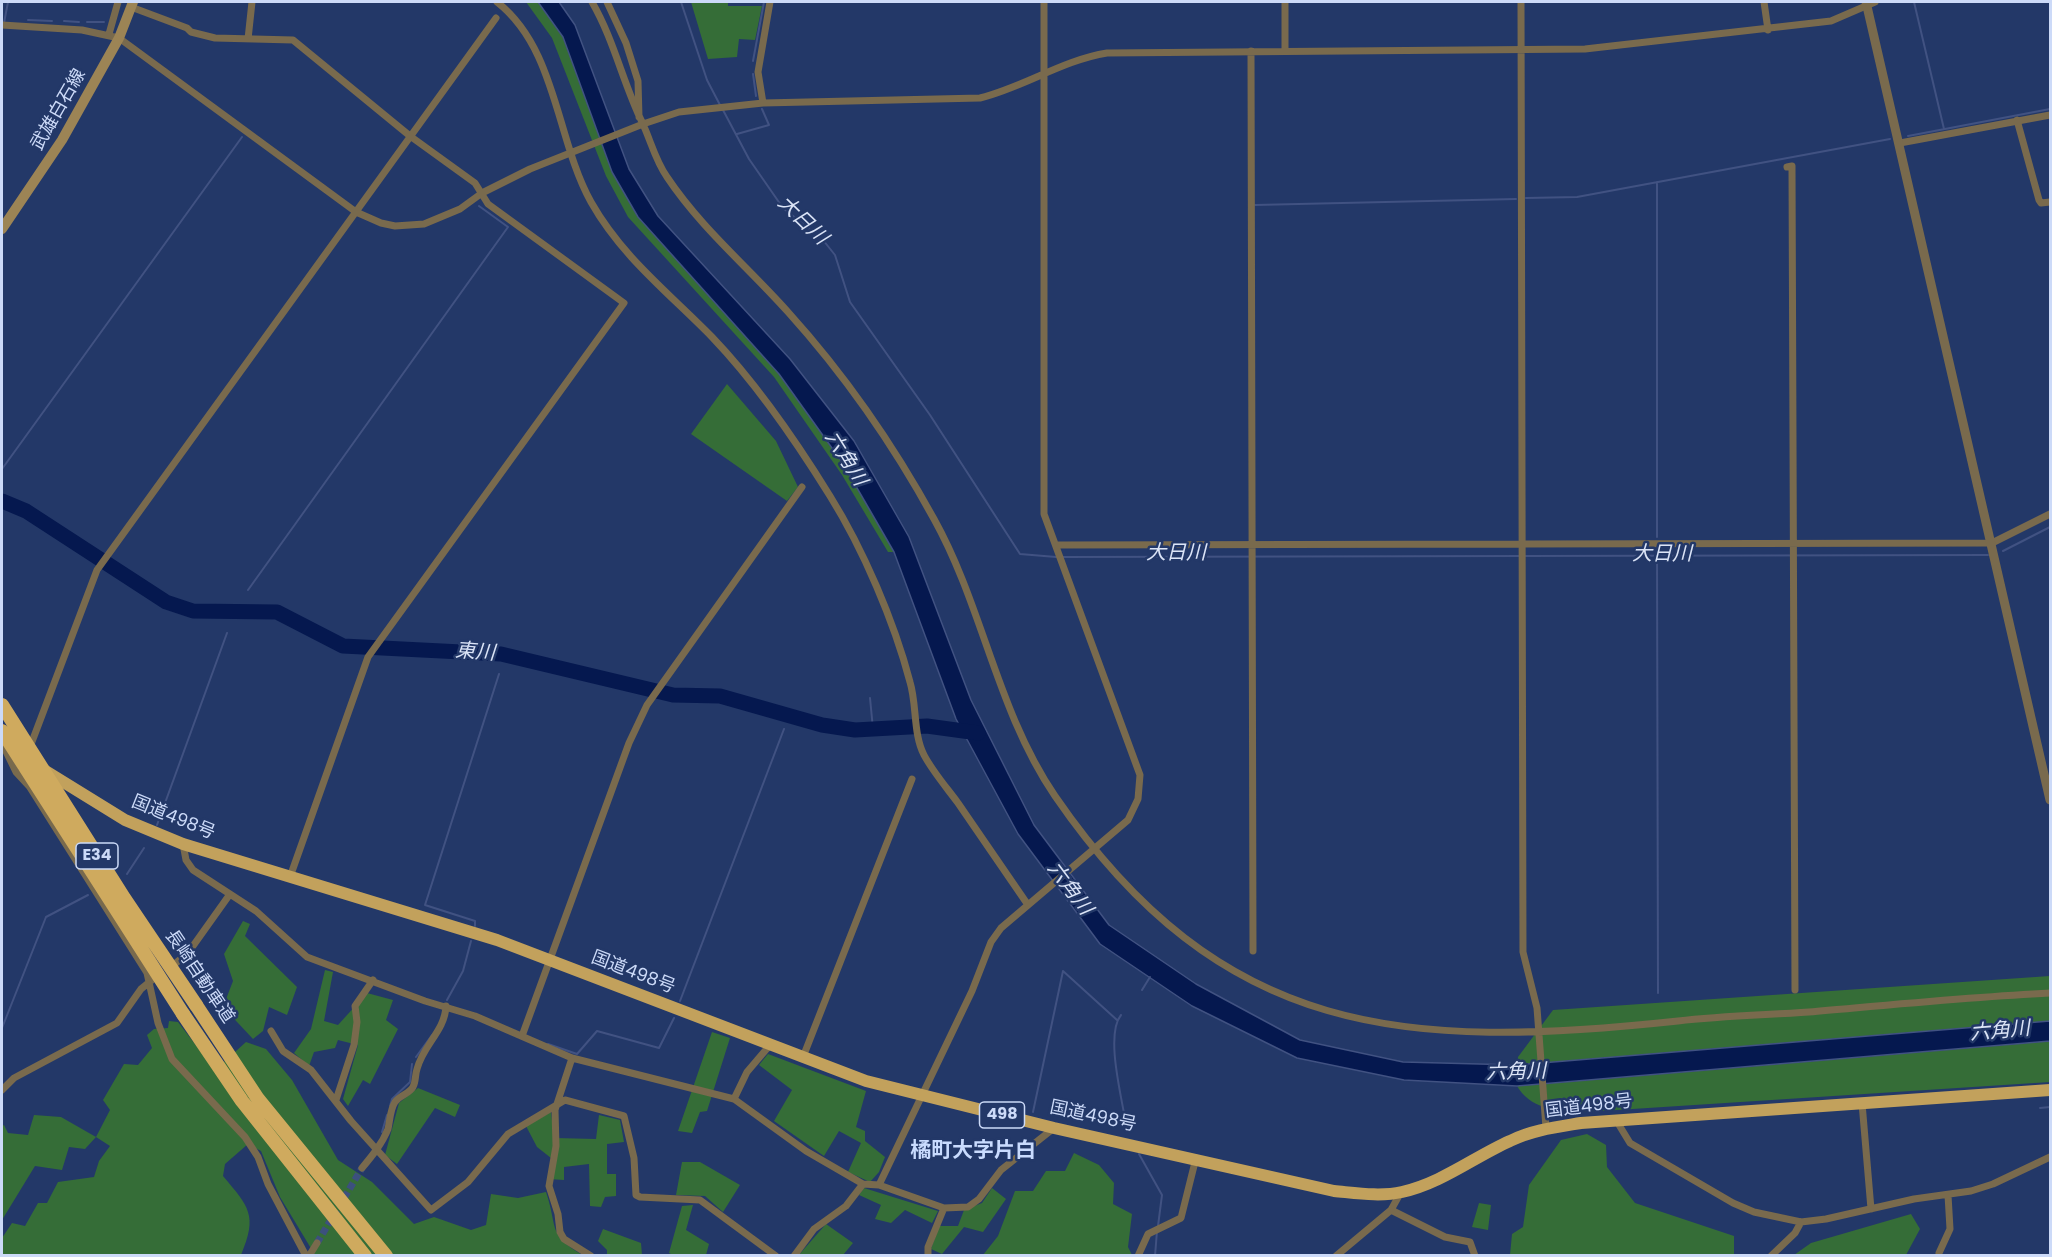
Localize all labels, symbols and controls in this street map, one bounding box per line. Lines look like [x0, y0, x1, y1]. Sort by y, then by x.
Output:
street label: 武雄白石線 [27, 66, 91, 154]
water label: 大日川 [772, 192, 832, 250]
water label: 六角川 [819, 427, 871, 491]
water label: 大日川 [1146, 542, 1206, 566]
water label: 大日川 [1632, 543, 1692, 567]
water label: 東川 [454, 640, 496, 666]
street label: 国道498号 [128, 791, 218, 845]
road number: E34 [76, 843, 118, 869]
water label: 六角川 [1041, 858, 1097, 920]
street label: 長崎自動車道 [160, 926, 238, 1028]
street label: 国道498号 [588, 947, 678, 999]
water label: 六角川 [1969, 1017, 2031, 1047]
water label: 六角川 [1486, 1060, 1546, 1086]
street label: 国道498号 [1544, 1091, 1634, 1123]
street label: 国道498号 [1048, 1097, 1138, 1137]
road number: 498 [980, 1102, 1024, 1128]
district label: 橘町大字片白 [910, 1139, 1036, 1165]

